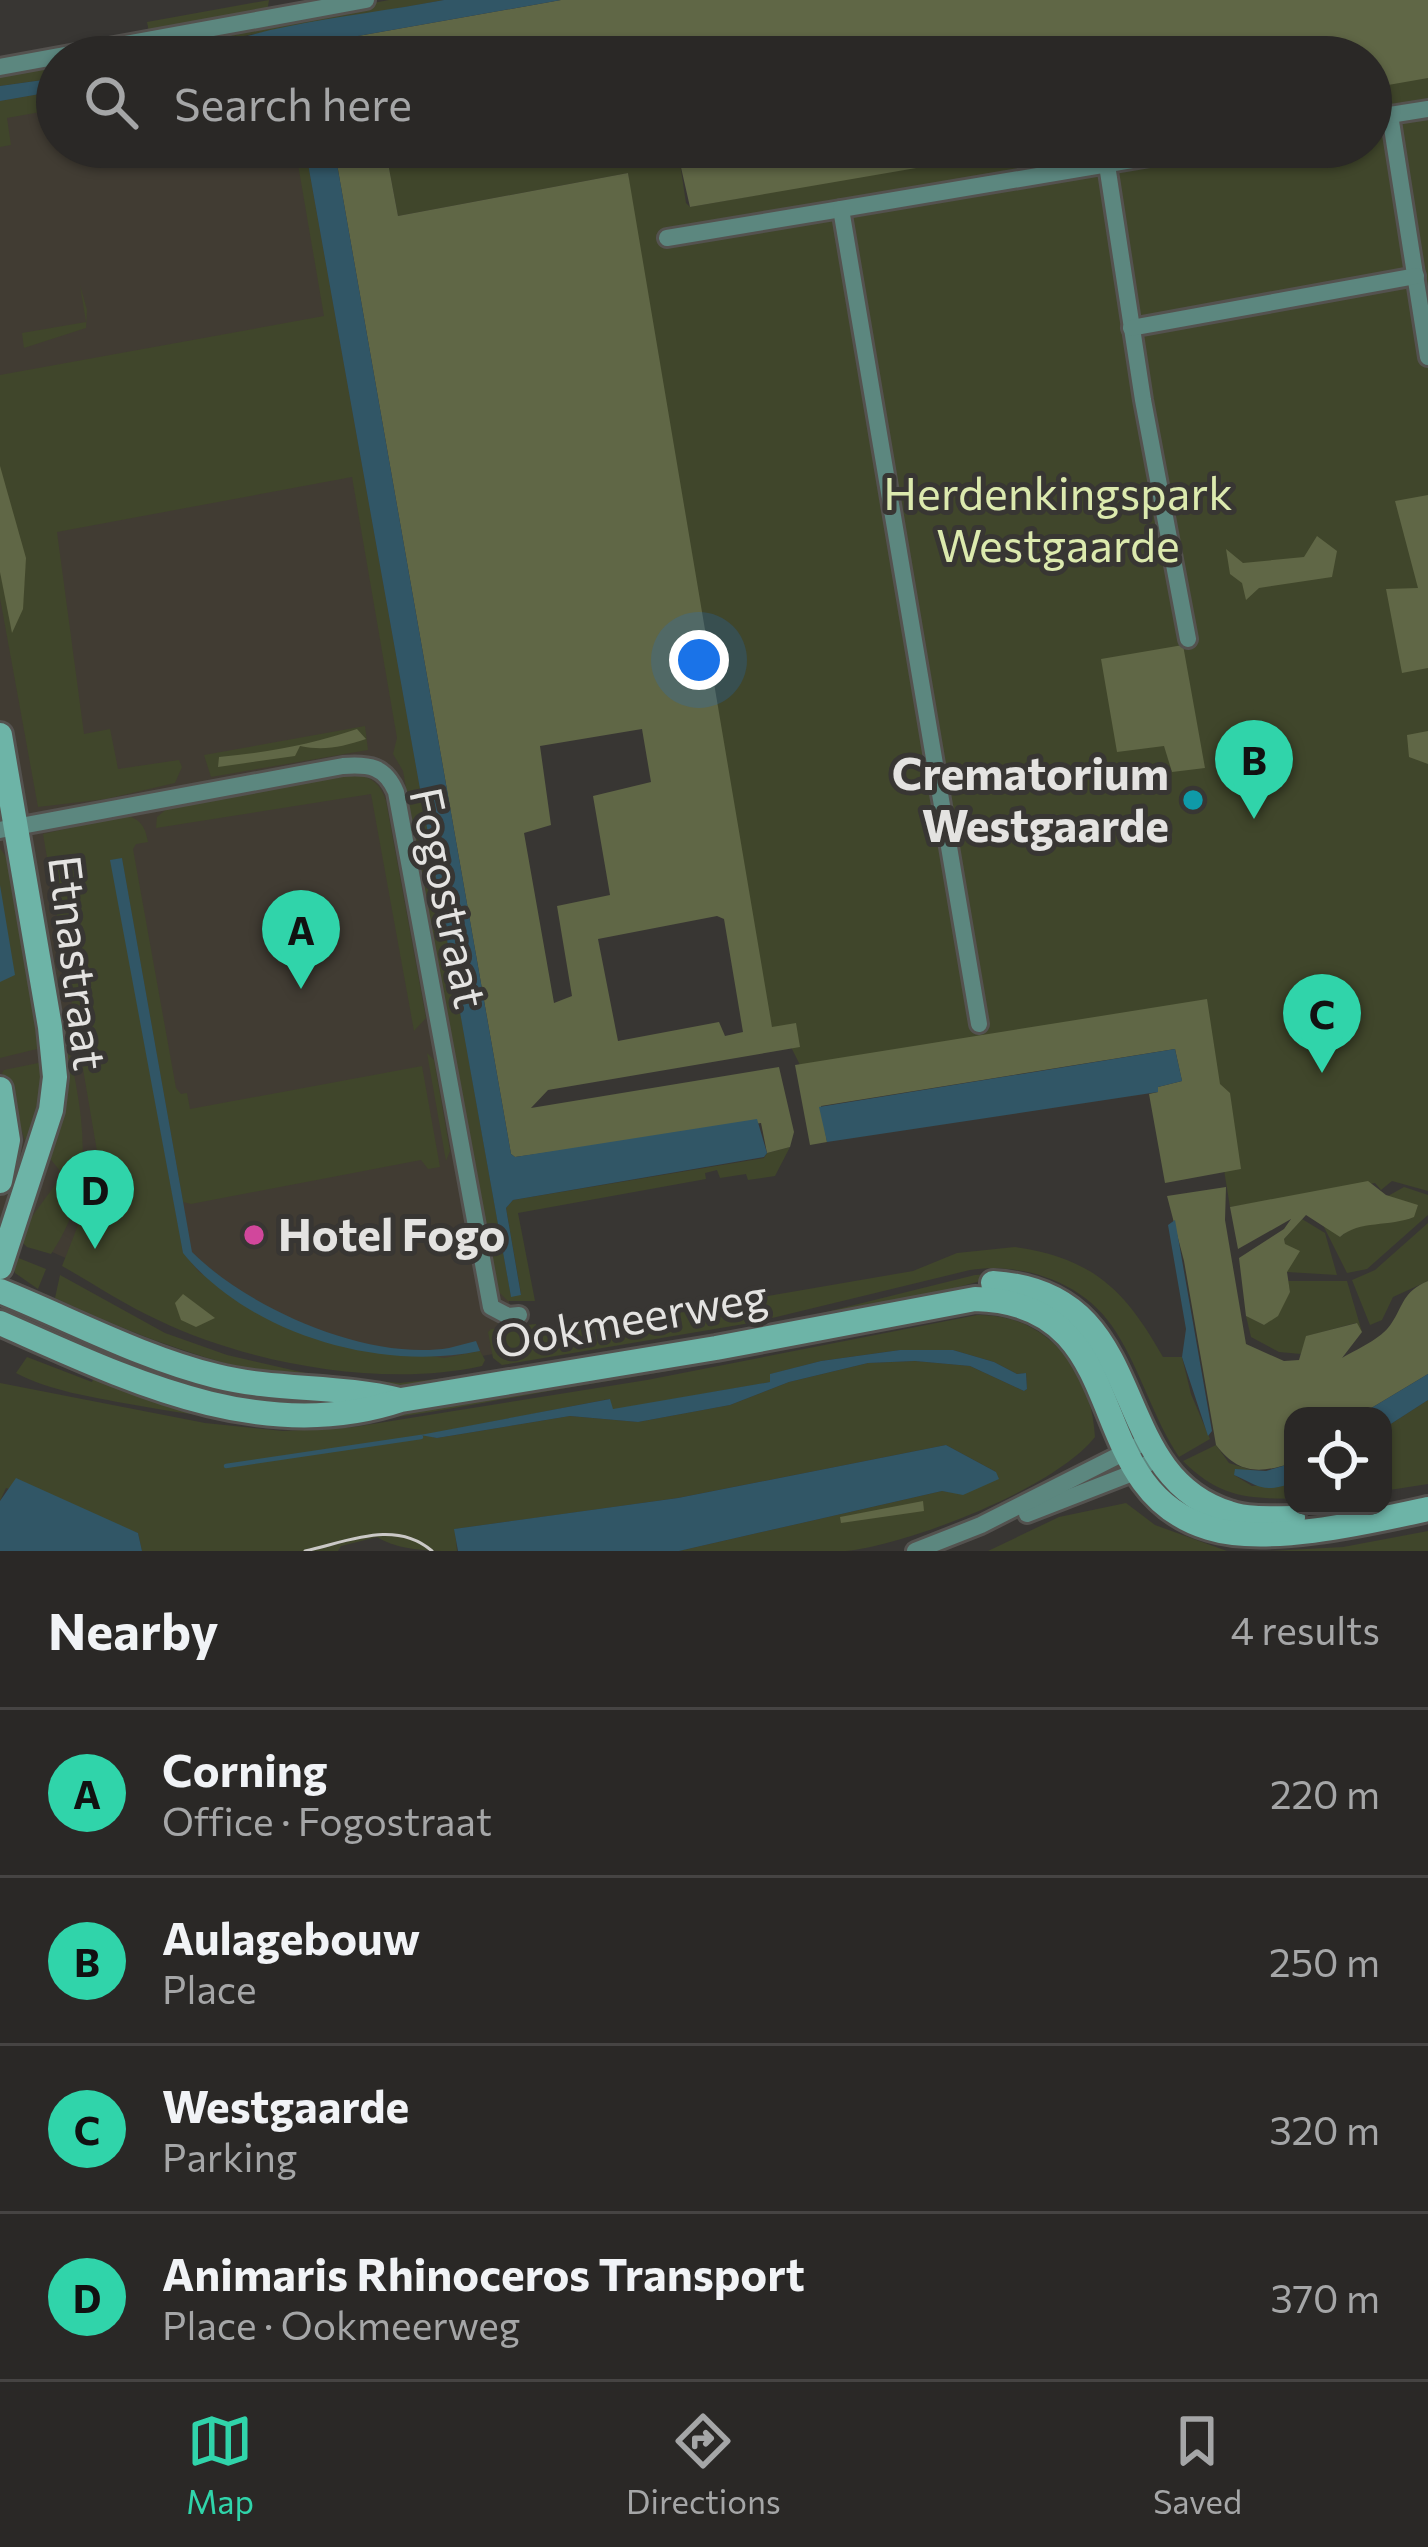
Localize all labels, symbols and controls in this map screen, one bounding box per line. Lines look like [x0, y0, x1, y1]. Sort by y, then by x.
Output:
search box [36, 36, 1392, 168]
icon: search [78, 69, 144, 135]
text: Search here [174, 75, 412, 130]
park label: Herdenkingspark Westgaarde [883, 464, 1233, 571]
your location [669, 630, 729, 690]
pin: B [1215, 720, 1293, 819]
place label: Crematorium Westgaarde [892, 744, 1169, 851]
street label: Fogostraat [400, 782, 501, 1013]
marker: Crematorium Westgaarde [1180, 787, 1206, 813]
street label: Etnastraat [39, 852, 120, 1073]
pin: A [262, 890, 340, 989]
pin: C [1283, 974, 1361, 1073]
pin: D [56, 1150, 134, 1249]
place label: Hotel Fogo [278, 1205, 505, 1260]
marker: Hotel Fogo [241, 1222, 267, 1248]
street label: Ookmeerweg [490, 1265, 771, 1368]
map controls [1284, 1407, 1392, 1515]
button: locate [1284, 1407, 1392, 1515]
text: Nearby [48, 1598, 218, 1661]
text: 4 results [1230, 1605, 1380, 1653]
text: Corning [162, 1741, 328, 1796]
text: A [73, 1769, 101, 1817]
text: 220 m [1270, 1769, 1380, 1817]
text: Office · Fogostraat [162, 1796, 492, 1844]
text: Aulagebouw [162, 1909, 420, 1964]
text: B [74, 1937, 100, 1985]
text: 250 m [1269, 1937, 1380, 1985]
text: Place [162, 1964, 257, 2012]
text: Westgaarde [162, 2077, 409, 2132]
text: C [74, 2105, 100, 2153]
text: 320 m [1269, 2105, 1380, 2153]
text: Parking [162, 2132, 297, 2180]
text: Animaris Rhinoceros Transport [162, 2245, 805, 2300]
text: D [73, 2273, 101, 2321]
text: 370 m [1270, 2273, 1380, 2321]
text: Place · Ookmeerweg [162, 2300, 520, 2348]
tab: Map [186, 2408, 254, 2521]
tab: Directions [626, 2408, 781, 2521]
tab: Saved [1153, 2408, 1242, 2521]

